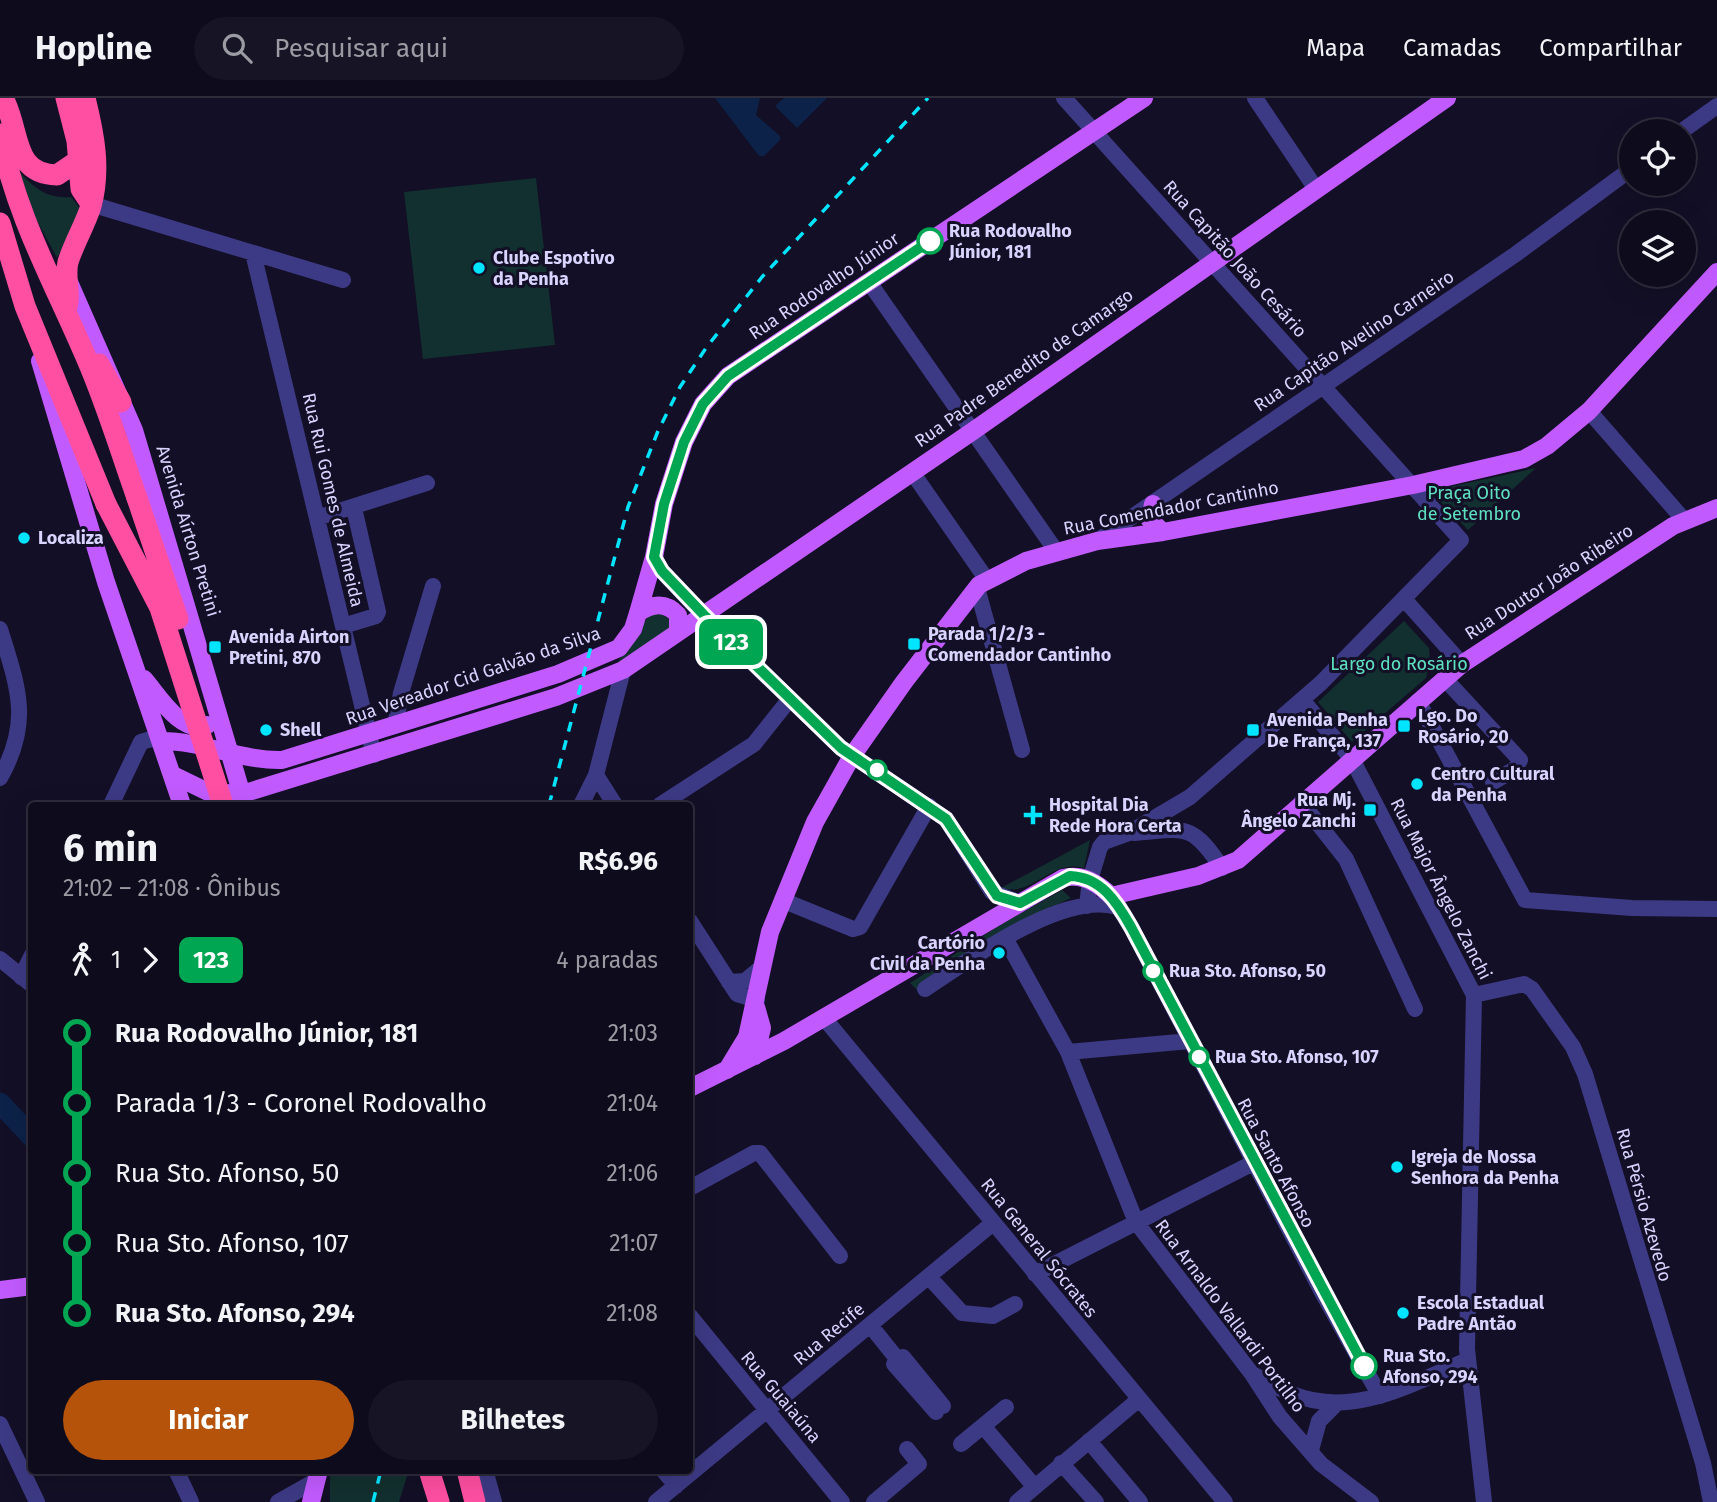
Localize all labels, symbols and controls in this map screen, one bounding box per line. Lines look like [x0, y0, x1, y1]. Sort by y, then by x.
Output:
search box [194, 17, 684, 80]
text: Hopline [35, 28, 152, 68]
icon: search [218, 29, 256, 67]
text: Pesquisar aqui [274, 33, 448, 64]
text: Mapa [1306, 34, 1365, 62]
text: Camadas [1403, 34, 1501, 62]
text: Compartilhar [1539, 34, 1682, 62]
map controls [1619, 119, 1696, 287]
button: locate [1619, 119, 1696, 196]
street label: Rua Capitão João Cesário [1159, 176, 1311, 342]
button: layers [1619, 210, 1696, 287]
place label: Rua Rodovalho Júnior, 181 [948, 220, 1072, 263]
street label: Rua Rodovalho Júnior [745, 227, 903, 344]
marker: Rua Rodovalho Júnior, 181 [917, 228, 943, 254]
place label: Clube Espotivo da Penha [493, 247, 615, 290]
marker: Clube Espotivo da Penha [471, 260, 487, 276]
street label: Rua Capitão Avelino Carneiro [1250, 266, 1458, 416]
street label: Rua Padre Benedito de Camargo [910, 284, 1138, 452]
street label: Rua Rui Gomes de Almeida [298, 391, 368, 609]
street label: Avenida Aírton Pretini [151, 443, 225, 619]
street label: Rua Comendador Cantinho [1061, 476, 1281, 540]
park label: Praça Oito de Setembro [1417, 482, 1521, 525]
street label: Rua Doutor João Ribeiro [1461, 519, 1637, 645]
place label: Localiza [38, 527, 104, 549]
marker: Localiza [16, 530, 32, 546]
line badge: 123 [691, 619, 771, 665]
street label: Rua Vereador Cid Galvão da Silva [343, 622, 603, 730]
place label: Parada 1/2/3 - Comendador Cantinho [928, 623, 1111, 666]
place label: Avenida Airton Pretini, 870 [228, 626, 349, 669]
text: 123 [713, 628, 749, 656]
marker: Parada 1/2/3 - Comendador Cantinho [906, 636, 922, 652]
marker: Avenida Airton Pretini, 870 [207, 639, 223, 655]
park label: Largo do Rosário [1330, 653, 1468, 675]
place label: Lgo. Do Rosário, 20 [1418, 705, 1509, 748]
place label: Avenida Penha De França, 137 [1266, 709, 1388, 752]
marker: Lgo. Do Rosário, 20 [1396, 718, 1412, 734]
place label: Shell [280, 719, 322, 741]
marker: Shell [258, 722, 274, 738]
marker: Avenida Penha De França, 137 [1245, 722, 1261, 738]
unlabelled marker [867, 760, 887, 780]
place label: Centro Cultural da Penha [1431, 763, 1555, 806]
marker: Centro Cultural da Penha [1409, 776, 1425, 792]
place label: Rua Mj. Ângelo Zanchi [1241, 789, 1356, 832]
place label: Hospital Dia Rede Hora Certa [1049, 794, 1182, 837]
street label: Rua Major Ângelo Zanchi [1386, 795, 1496, 983]
marker: Rua Mj. Ângelo Zanchi [1362, 802, 1378, 818]
marker: Hospital Dia Rede Hora Certa [1023, 805, 1043, 825]
text: 6 min [63, 825, 158, 871]
text: R$6.96 [578, 846, 658, 877]
text: 21:02 – 21:08 · Ônibus [63, 874, 281, 902]
place label: Cartório Civil da Penha [870, 932, 985, 975]
icon: walk [63, 941, 101, 979]
icon: forward [131, 941, 169, 979]
marker: Cartório Civil da Penha [991, 945, 1007, 961]
text: 1 [111, 946, 121, 974]
text: 123 [193, 946, 229, 974]
text: 4 paradas [556, 946, 658, 974]
place label: Rua Sto. Afonso, 50 [1169, 960, 1326, 982]
marker: Rua Sto. Afonso, 50 [1143, 961, 1163, 981]
text: Rua Rodovalho Júnior, 181 [115, 1018, 418, 1049]
text: 21:03 [608, 1019, 658, 1047]
place label: Rua Sto. Afonso, 107 [1215, 1046, 1379, 1068]
marker: Rua Sto. Afonso, 107 [1189, 1047, 1209, 1067]
text: Parada 1/3 - Coronel Rodovalho [115, 1088, 487, 1119]
text: 21:04 [607, 1089, 658, 1117]
street label: Rua Santo Afonso [1233, 1094, 1319, 1232]
street label: Rua Pérsio Azevedo [1612, 1126, 1676, 1284]
place label: Igreja de Nossa Senhora da Penha [1411, 1146, 1559, 1189]
text: Rua Sto. Afonso, 50 [115, 1158, 340, 1189]
text: 21:06 [607, 1159, 658, 1187]
marker: Igreja de Nossa Senhora da Penha [1389, 1159, 1405, 1175]
street label: Rua General Sócrates [976, 1174, 1102, 1322]
street label: Rua Arnaldo Vallardi Portilho [1150, 1215, 1310, 1417]
text: Rua Sto. Afonso, 107 [115, 1228, 349, 1259]
text: 21:07 [609, 1229, 658, 1257]
place label: Escola Estadual Padre Antão [1417, 1292, 1545, 1335]
text: Rua Sto. Afonso, 294 [115, 1298, 355, 1329]
street label: Rua Recife [789, 1298, 869, 1370]
text: 21:08 [606, 1299, 658, 1327]
marker: Escola Estadual Padre Antão [1395, 1305, 1411, 1321]
place label: Rua Sto. Afonso, 294 [1382, 1345, 1478, 1388]
street label: Rua Guaiaúna [736, 1347, 826, 1447]
marker: Rua Sto. Afonso, 294 [1351, 1353, 1377, 1379]
button: Iniciar [63, 1380, 354, 1460]
button: Bilhetes [368, 1380, 658, 1460]

